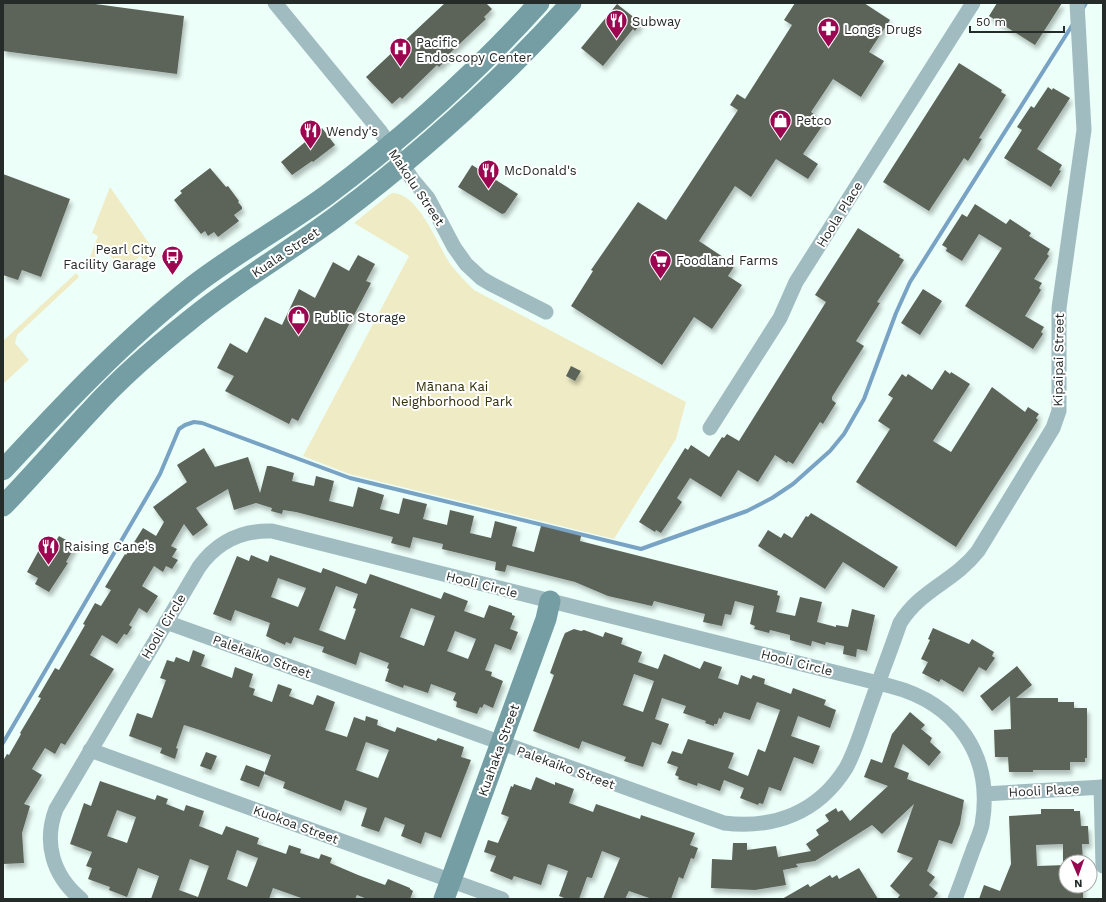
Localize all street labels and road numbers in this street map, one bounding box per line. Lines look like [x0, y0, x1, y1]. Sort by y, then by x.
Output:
street label: Makolu Street [386, 146, 448, 229]
street label: Hoola Place [813, 179, 866, 250]
street label: Kuala Street [249, 224, 322, 280]
street label: Kipaipai Street [1050, 313, 1067, 407]
street label: Hooli Circle [445, 568, 519, 601]
street label: Hooli Circle [138, 591, 189, 661]
street label: Palekaiko Street [211, 632, 313, 681]
street label: Hooli Circle [760, 646, 834, 679]
street label: Kuahaka Street [475, 702, 522, 798]
street label: Palekaiko Street [515, 743, 617, 792]
street label: Hooli Place [1008, 781, 1080, 800]
street label: Kuokoa Street [251, 802, 341, 847]

